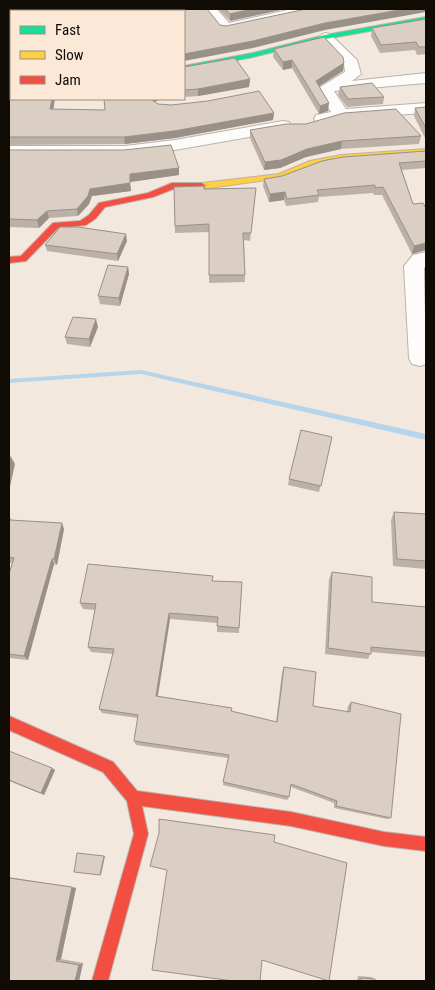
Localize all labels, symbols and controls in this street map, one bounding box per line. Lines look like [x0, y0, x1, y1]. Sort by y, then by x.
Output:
legend [10, 10, 185, 100]
text: Fast [55, 21, 80, 39]
text: Slow [55, 46, 84, 64]
text: Jam [55, 71, 81, 89]

